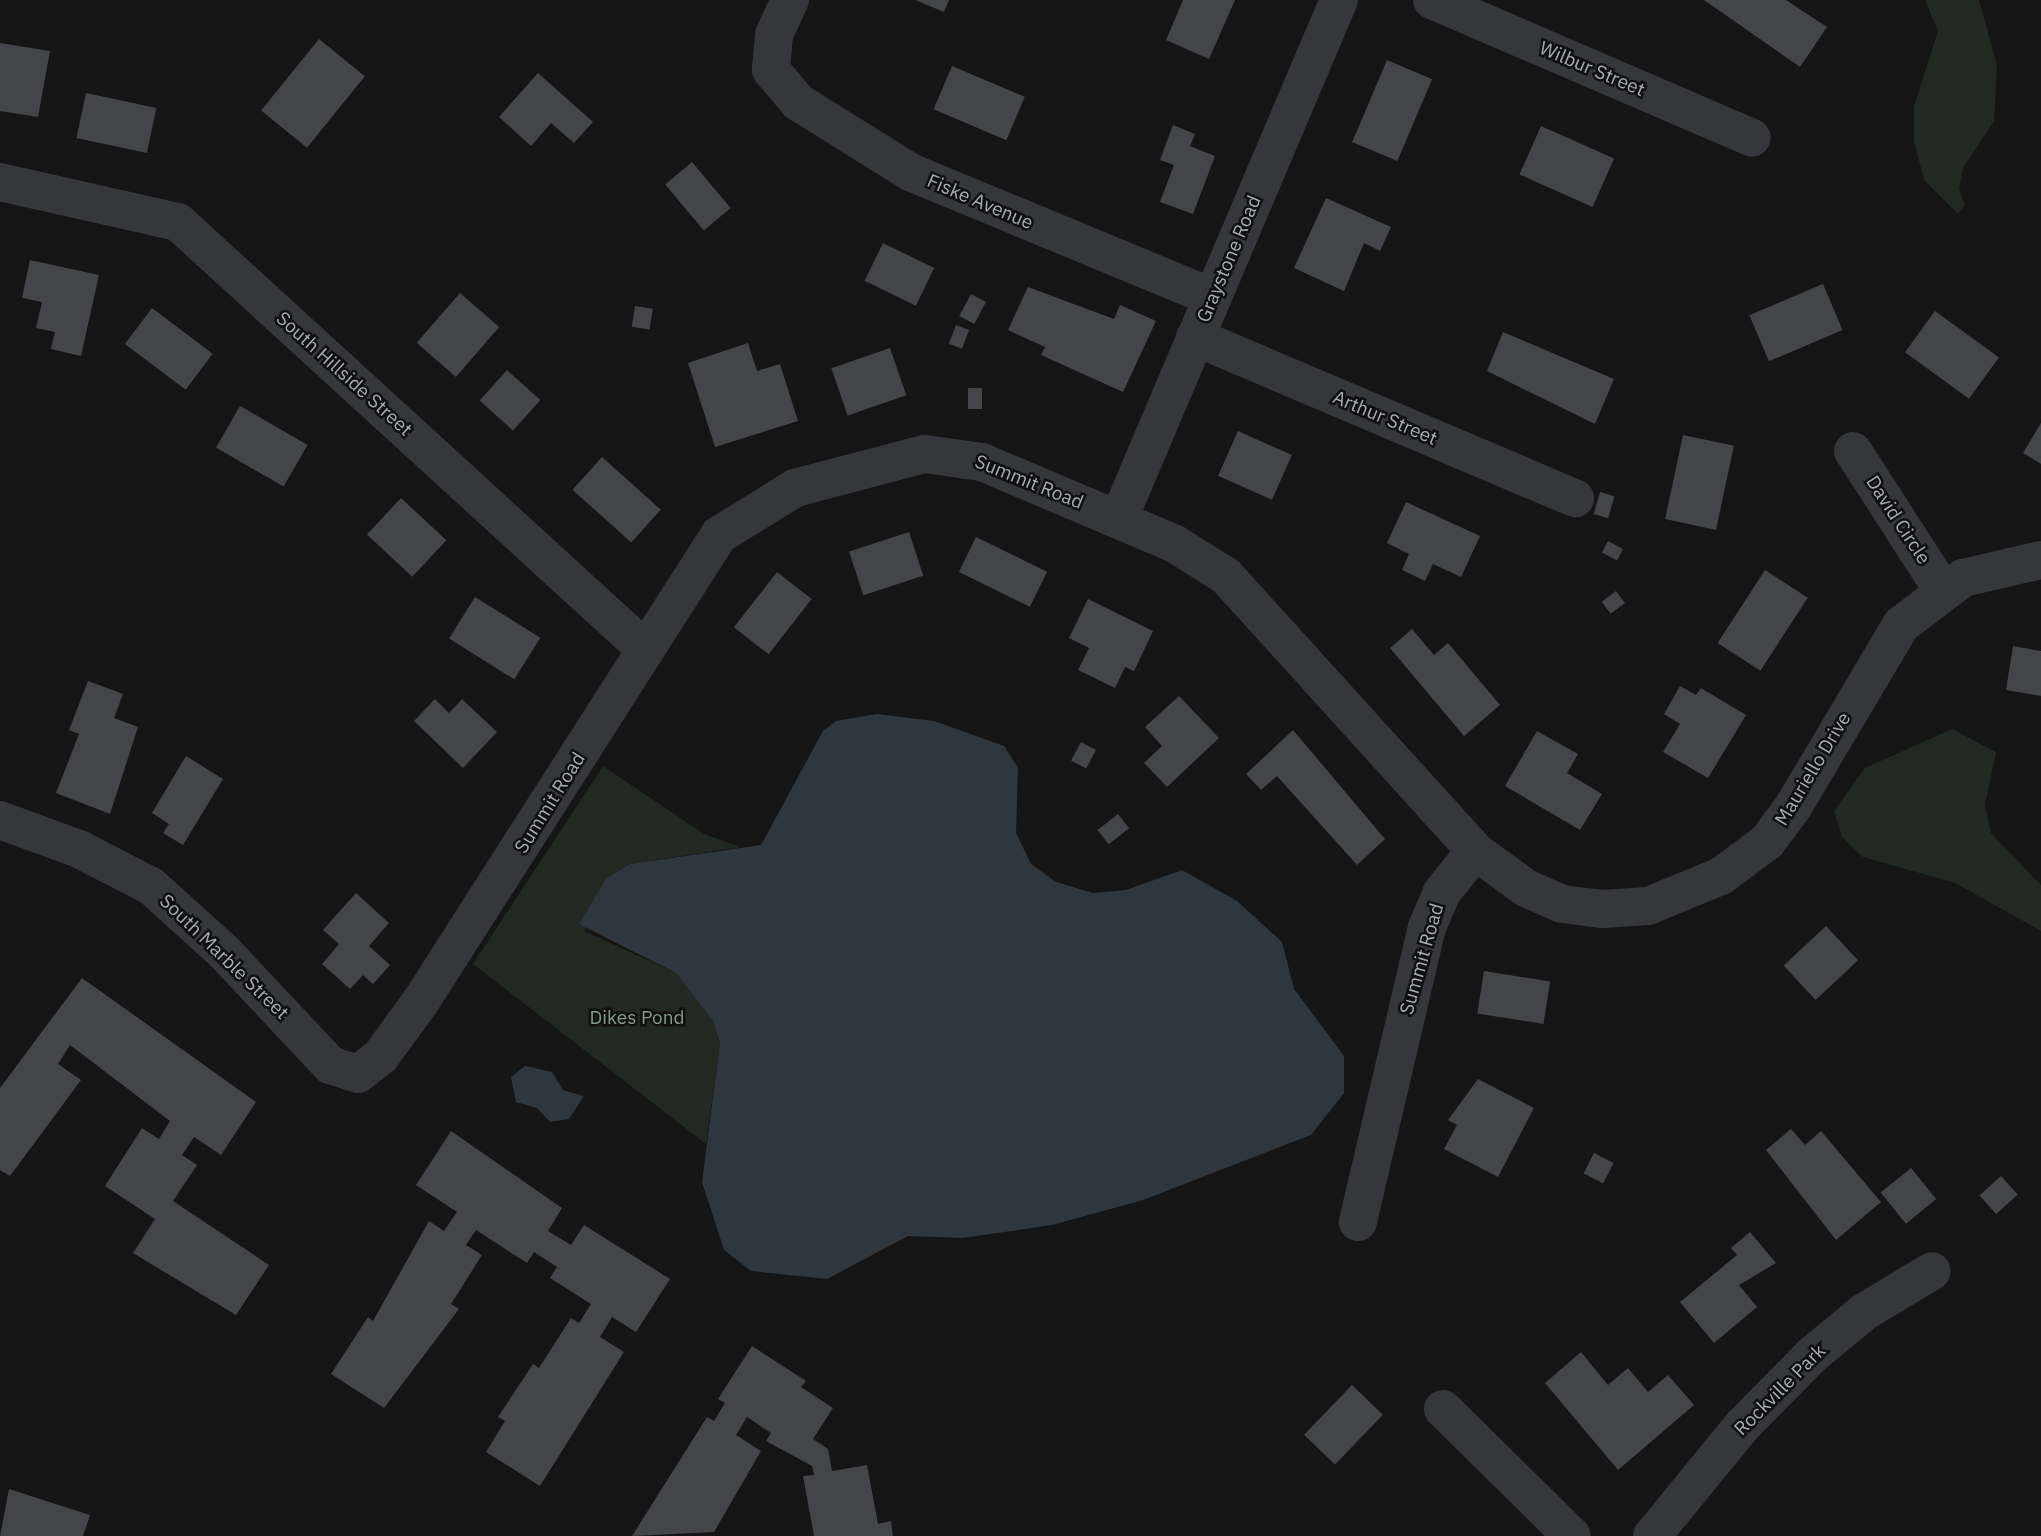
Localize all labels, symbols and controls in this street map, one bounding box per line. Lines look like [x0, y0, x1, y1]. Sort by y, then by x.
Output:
street label: Wilbur Street [1536, 37, 1648, 101]
street label: Fiske Avenue [924, 169, 1036, 235]
street label: Graystone Road [1192, 192, 1266, 326]
street label: South Hillside Street [271, 307, 417, 441]
street label: Arthur Street [1329, 386, 1441, 450]
street label: Summit Road [972, 450, 1086, 514]
street label: David Circle [1861, 471, 1935, 569]
street label: Mauriello Drive [1770, 708, 1856, 830]
street label: Summit Road [510, 748, 590, 858]
street label: South Marble Street [155, 890, 293, 1024]
street label: Summit Road [1395, 901, 1449, 1017]
park label: Dikes Pond [590, 1007, 684, 1029]
street label: Rockville Park [1730, 1340, 1830, 1440]

